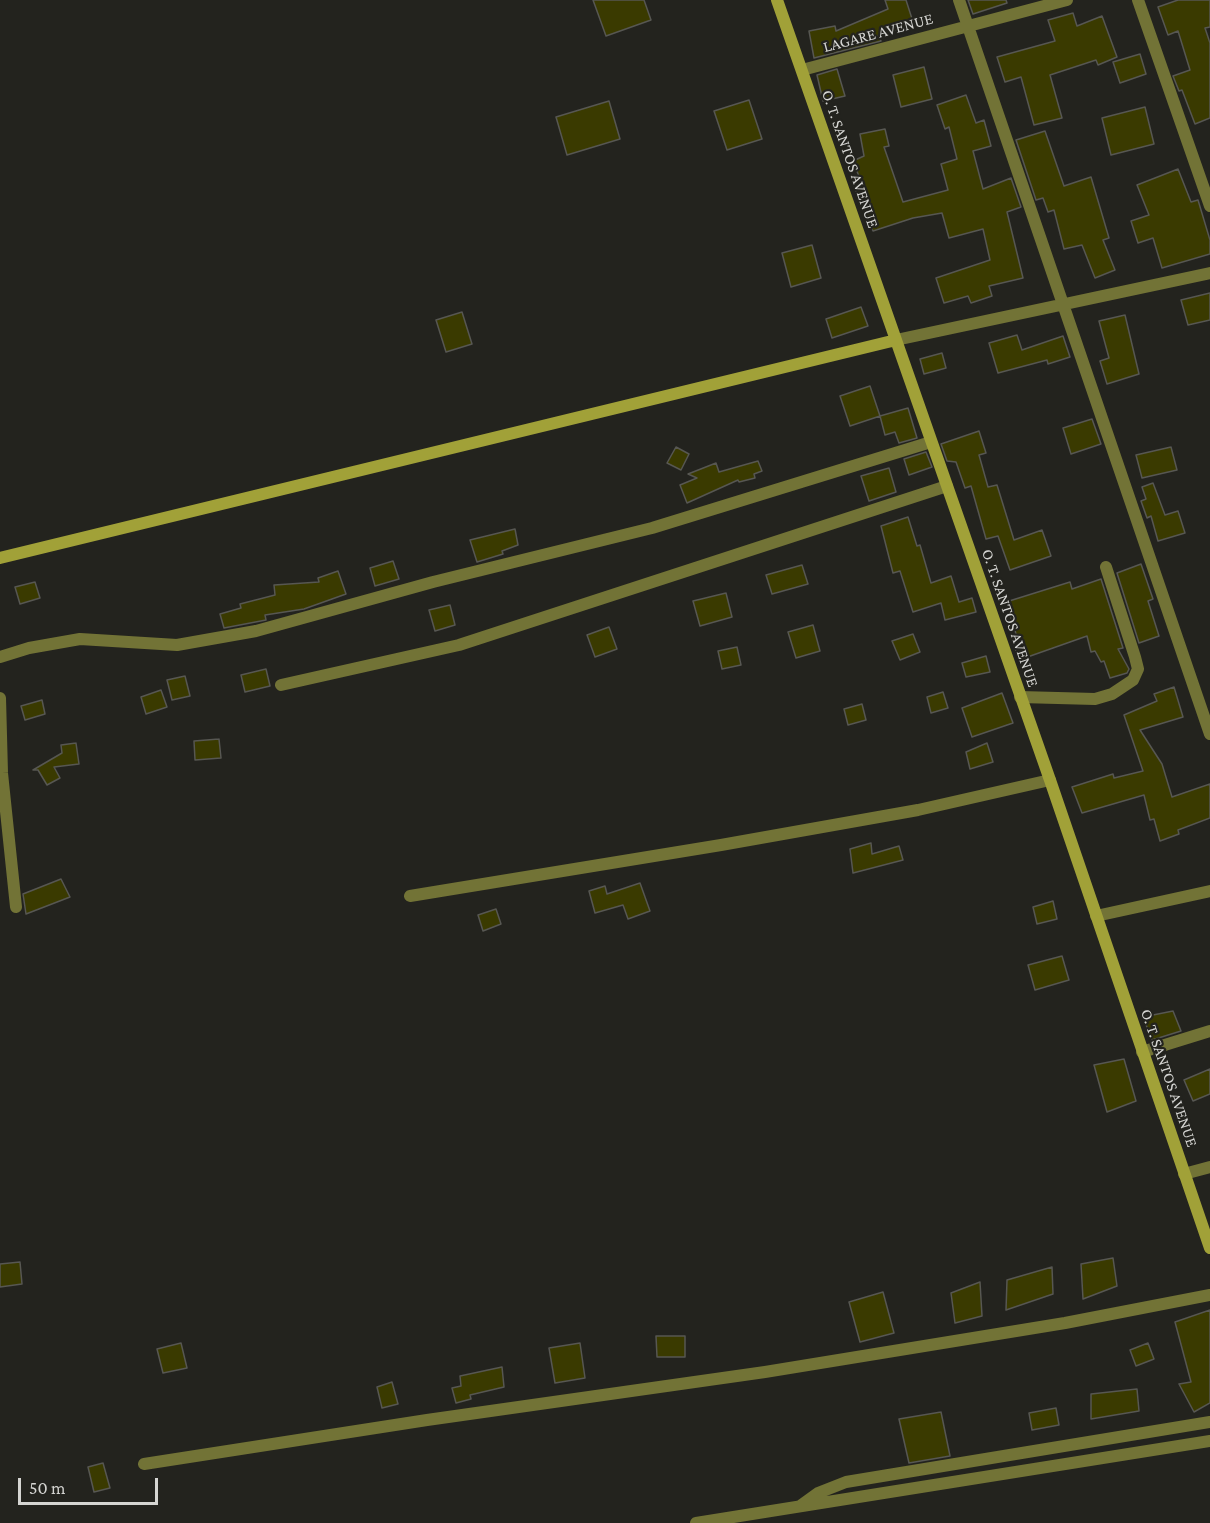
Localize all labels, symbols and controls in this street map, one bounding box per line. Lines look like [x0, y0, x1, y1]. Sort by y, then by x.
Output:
street label: LAGARE AVENUE [821, 9, 935, 57]
street label: O. T. SANTOS AVENUE [817, 87, 883, 231]
street label: O. T. SANTOS AVENUE [977, 546, 1043, 690]
street label: O. T. SANTOS AVENUE [1136, 1006, 1202, 1150]
scale bar [21, 1466, 160, 1504]
text: 50 m [29, 1478, 66, 1498]

